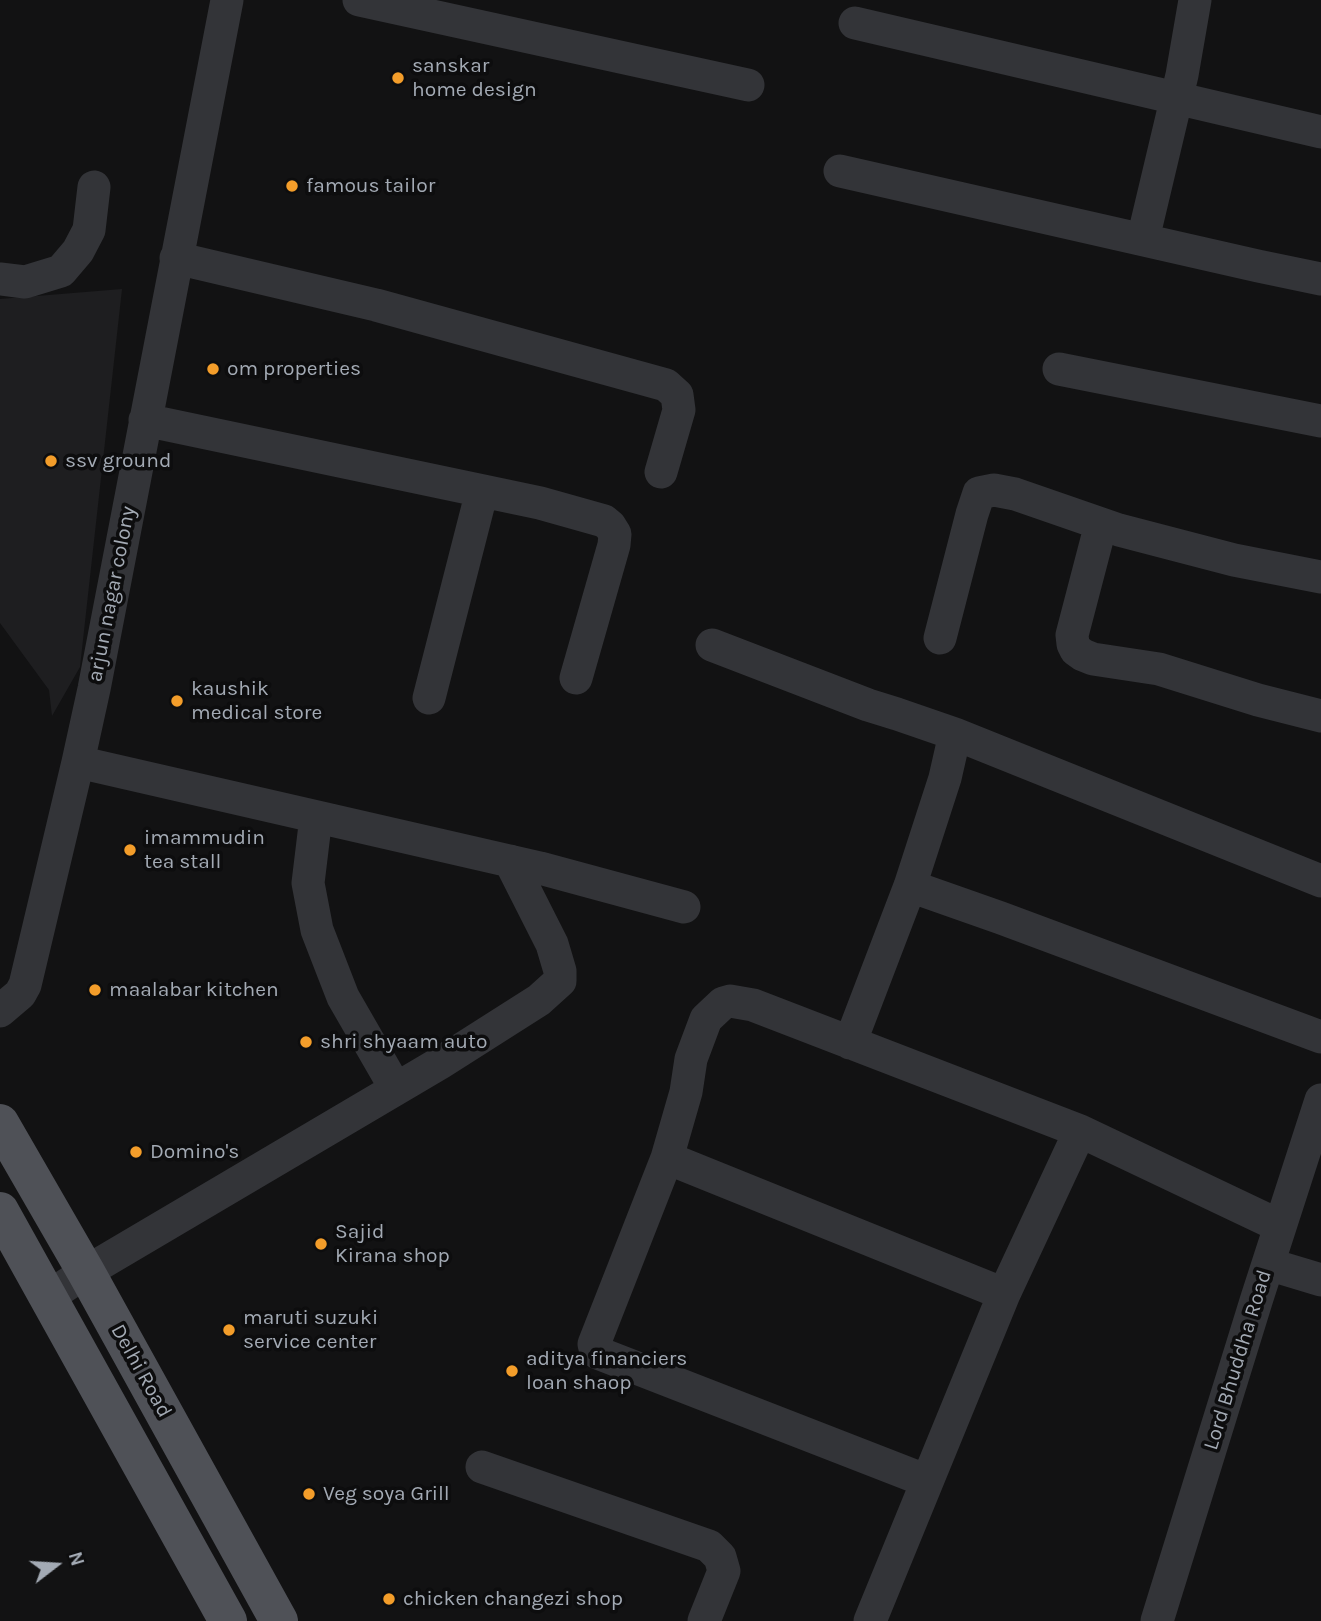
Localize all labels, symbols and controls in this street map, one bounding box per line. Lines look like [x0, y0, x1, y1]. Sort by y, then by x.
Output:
place label: sanskar home design [412, 53, 537, 103]
marker: sanskar home design [390, 70, 406, 86]
place label: famous tailor [306, 173, 435, 199]
marker: famous tailor [284, 178, 300, 194]
place label: om properties [227, 356, 361, 382]
marker: om properties [205, 361, 221, 377]
place label: ssv ground [65, 448, 171, 474]
marker: ssv ground [43, 453, 59, 469]
street label: arjun nagar colony [83, 504, 141, 684]
place label: kaushik medical store [191, 676, 322, 726]
marker: kaushik medical store [169, 693, 185, 709]
place label: imammudin tea stall [144, 825, 265, 875]
marker: imammudin tea stall [122, 842, 138, 858]
place label: maalabar kitchen [109, 977, 279, 1003]
marker: maalabar kitchen [87, 982, 103, 998]
place label: shri shyaam auto [320, 1029, 487, 1055]
marker: shri shyaam auto [298, 1034, 314, 1050]
place label: Domino's [150, 1139, 239, 1165]
marker: Domino's [128, 1144, 144, 1160]
place label: Sajid Kirana shop [335, 1219, 450, 1269]
marker: Sajid Kirana shop [313, 1236, 329, 1252]
street label: Lord Bhuddha Road [1199, 1267, 1277, 1453]
place label: maruti suzuki service center [243, 1305, 378, 1355]
street label: Delhi Road [105, 1320, 177, 1422]
marker: maruti suzuki service center [221, 1322, 237, 1338]
place label: aditya financiers loan shaop [526, 1346, 687, 1396]
marker: aditya financiers loan shaop [504, 1363, 520, 1379]
place label: Veg soya Grill [323, 1481, 450, 1507]
marker: Veg soya Grill [301, 1486, 317, 1502]
north arrow [21, 1530, 91, 1600]
text: N [64, 1549, 89, 1569]
place label: chicken changezi shop [403, 1586, 623, 1612]
marker: chicken changezi shop [381, 1591, 397, 1607]

